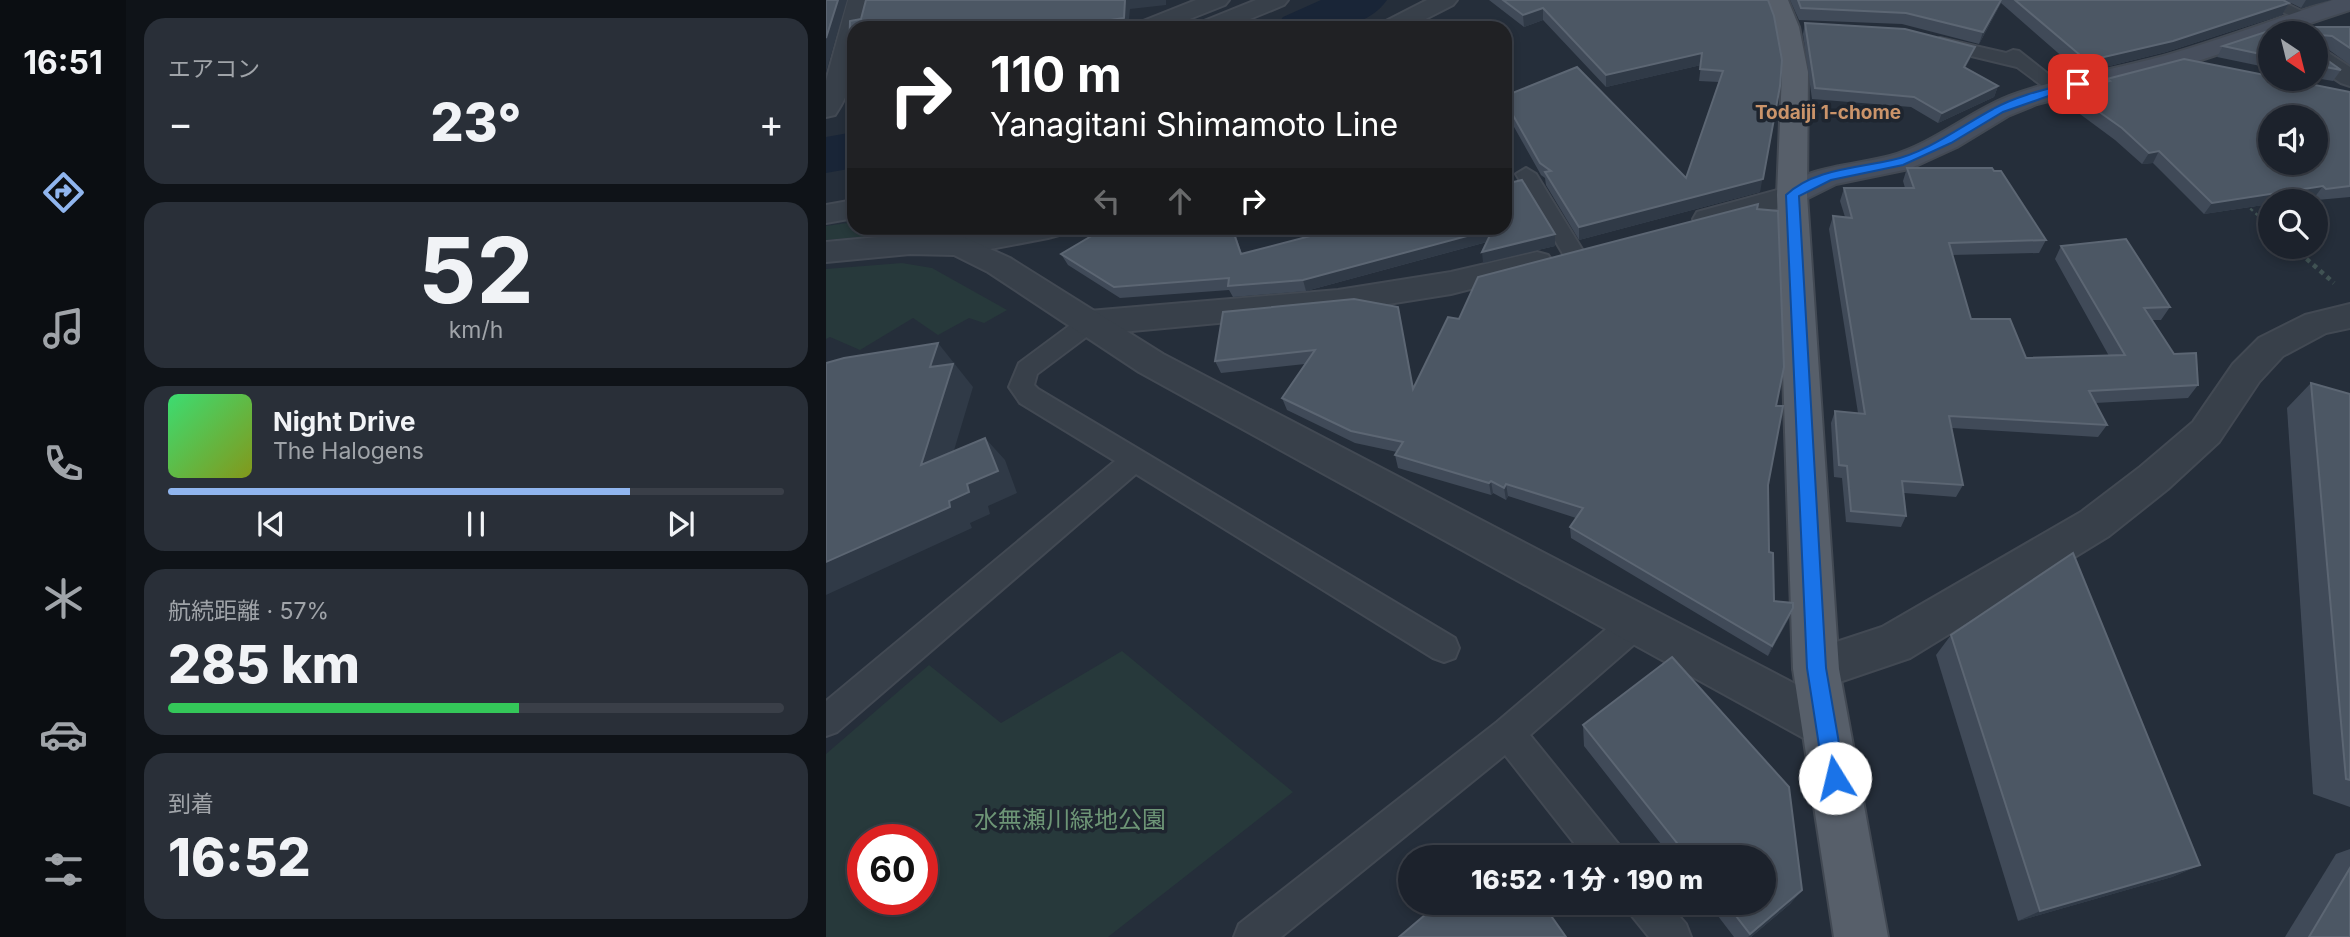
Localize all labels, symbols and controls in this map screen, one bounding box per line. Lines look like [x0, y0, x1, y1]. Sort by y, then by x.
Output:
north arrow [2258, 21, 2328, 91]
map controls [2258, 21, 2328, 259]
text: 16:51 [23, 43, 103, 82]
text: 110 m [990, 45, 1122, 104]
icon: right [875, 49, 966, 140]
pin [2048, 54, 2108, 114]
text: エアコン [168, 55, 260, 83]
icon: arrive [2059, 65, 2097, 103]
text: 23° [430, 91, 522, 154]
text: − [168, 100, 193, 146]
text: + [759, 100, 784, 146]
district label: Todaiji 1-chome [1755, 101, 1901, 124]
text: Yanagitani Shimamoto Line [990, 105, 1398, 144]
button: sound [2258, 105, 2328, 175]
icon: directions [39, 168, 88, 217]
icon: left [1088, 182, 1126, 220]
icon: ahead [1161, 182, 1199, 220]
icon: right [1234, 182, 1272, 220]
button: search [2258, 189, 2328, 259]
text: 52 [418, 215, 534, 325]
icon: music [39, 304, 88, 353]
text: km/h [449, 316, 503, 344]
text: Night Drive [273, 406, 415, 437]
text: The Halogens [273, 437, 424, 465]
icon: phone [39, 439, 88, 488]
icon: previous [252, 505, 290, 543]
icon: pause [457, 505, 495, 543]
icon: next [662, 505, 700, 543]
icon: climate [39, 574, 88, 623]
text: 航続距離 · 57% [168, 597, 329, 625]
text: 285 km [168, 633, 360, 696]
icon: car [39, 710, 88, 759]
position arrow [1798, 741, 1872, 815]
text: 到着 [168, 790, 214, 818]
park label: 水無瀬川緑地公園 [974, 805, 1166, 834]
speed limit sign: 60 [847, 824, 938, 915]
text: 16:52 [168, 826, 311, 889]
icon: filters [39, 845, 88, 894]
text: 16:52 · 1 分 · 190 m [1471, 864, 1703, 895]

